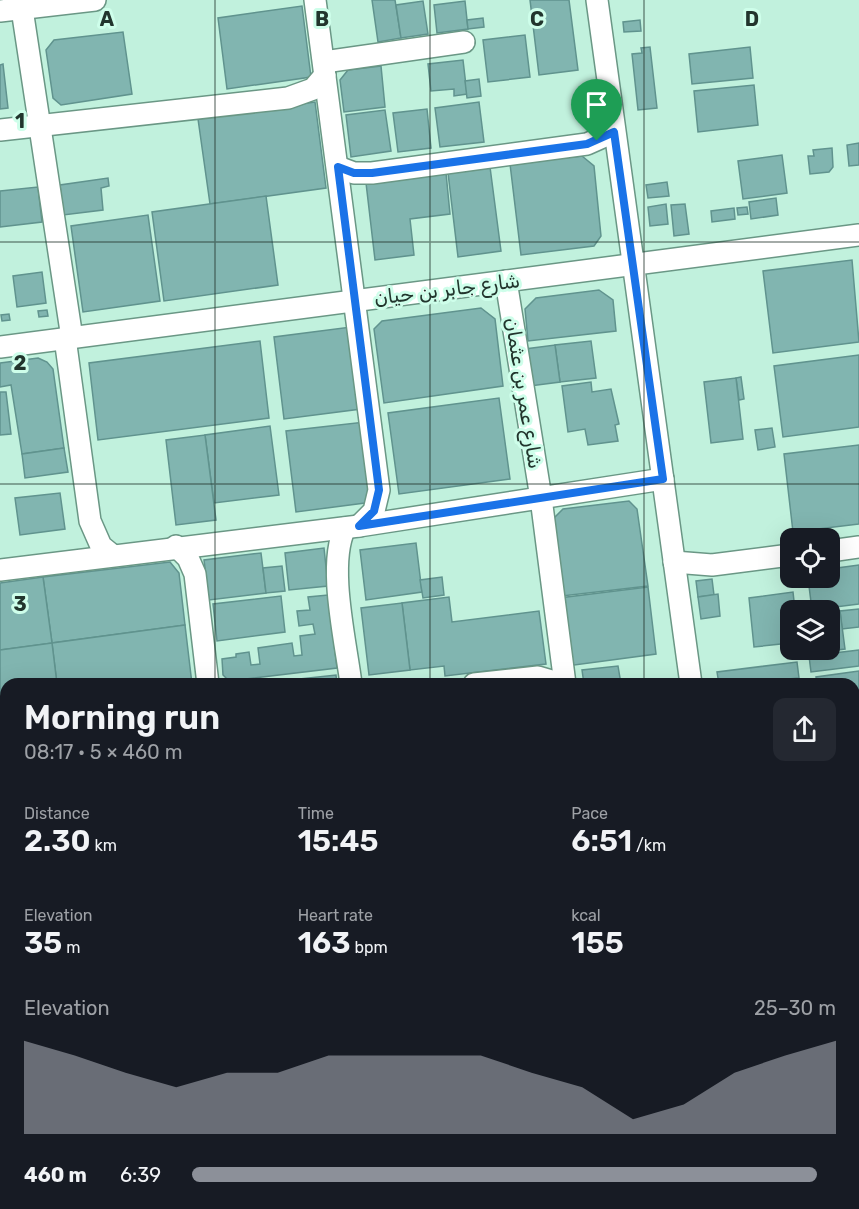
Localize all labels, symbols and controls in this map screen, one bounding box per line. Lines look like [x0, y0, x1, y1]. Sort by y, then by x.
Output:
text: A [100, 7, 115, 31]
text: B [315, 7, 329, 31]
text: C [530, 7, 544, 31]
text: D [745, 7, 759, 31]
pin [571, 79, 622, 141]
icon: arrive [580, 88, 613, 121]
text: 1 [15, 109, 25, 133]
street label: شارع جابر بن حيان [373, 268, 522, 312]
street label: شارع عمر بن عثمان [498, 316, 548, 471]
text: 2 [14, 351, 27, 375]
map controls [780, 528, 840, 660]
button: locate [780, 528, 840, 588]
text: 3 [13, 592, 27, 616]
button: layers [780, 600, 840, 660]
text: Morning run [24, 698, 220, 737]
button: share [773, 698, 836, 761]
text: 08:17 · 5 × 460 m [24, 740, 182, 764]
text: Distance [24, 804, 90, 823]
text: Time [298, 804, 334, 823]
text: Pace [571, 804, 608, 823]
text: 2.30 [24, 823, 91, 859]
text: 15:45 [298, 823, 378, 859]
text: 6:51 [571, 823, 632, 859]
text: km [91, 836, 117, 855]
text: /km [632, 836, 666, 855]
text: Elevation [24, 906, 93, 925]
text: Heart rate [298, 906, 373, 925]
text: kcal [571, 906, 601, 925]
text: 35 [24, 925, 62, 961]
text: 163 [298, 925, 351, 961]
text: 155 [571, 925, 624, 961]
text: m [62, 938, 80, 957]
text: bpm [351, 938, 388, 957]
text: Elevation [24, 996, 110, 1020]
text: 25–30 m [754, 996, 836, 1020]
text: 460 m [24, 1163, 87, 1187]
text: 6:39 [120, 1163, 161, 1187]

